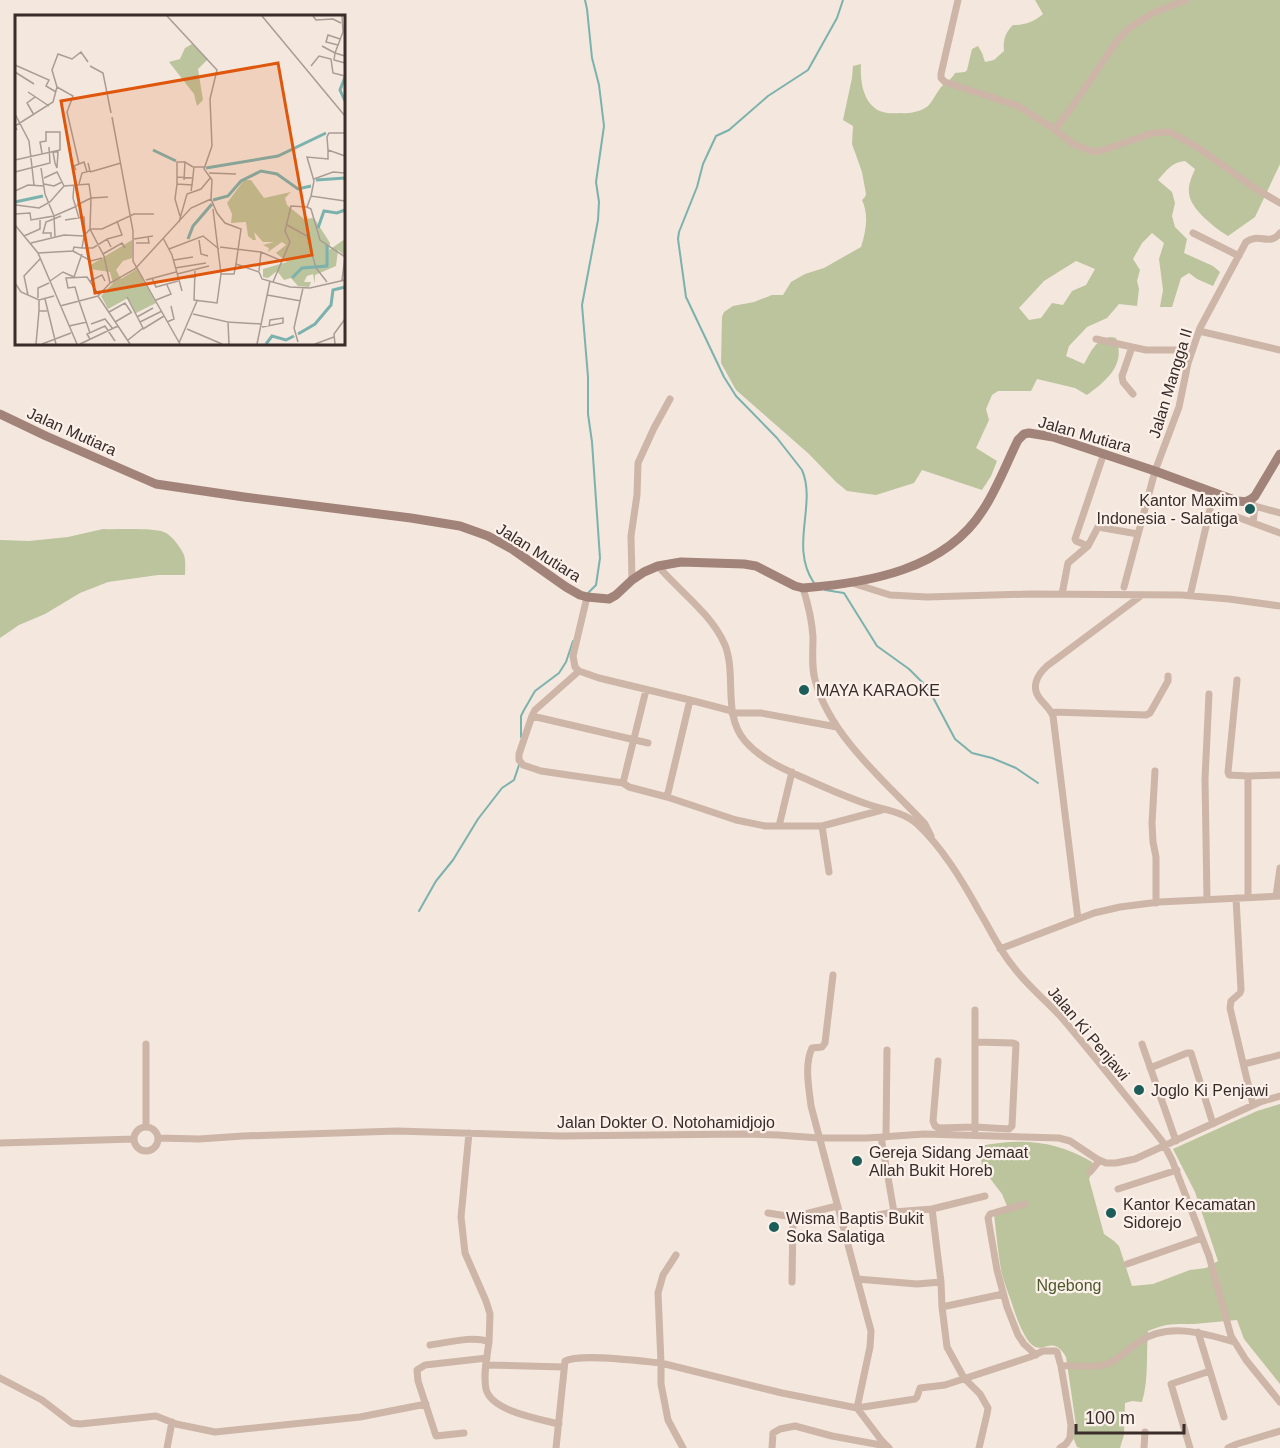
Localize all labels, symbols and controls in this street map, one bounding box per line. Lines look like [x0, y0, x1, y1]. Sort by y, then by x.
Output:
inset map [15, 15, 345, 345]
street label: Jalan Mangga II [1146, 326, 1195, 440]
street label: Jalan Mutiara [24, 404, 119, 459]
street label: Jalan Mutiara [1036, 413, 1133, 456]
place label: Kantor Maxim Indonesia - Salatiga [1097, 492, 1238, 527]
marker: Kantor Maxim Indonesia - Salatiga [1243, 502, 1257, 516]
street label: Jalan Mutiara [494, 520, 584, 585]
place label: MAYA KARAOKE [816, 682, 940, 699]
marker: MAYA KARAOKE [797, 683, 811, 697]
street label: Jalan Ki Penjawi [1044, 983, 1133, 1084]
place label: Joglo Ki Penjawi [1151, 1082, 1268, 1099]
marker: Joglo Ki Penjawi [1132, 1083, 1146, 1097]
street label: Jalan Dokter O. Notohamidjojo [557, 1114, 775, 1131]
place label: Gereja Sidang Jemaat Allah Bukit Horeb [869, 1144, 1029, 1179]
marker: Gereja Sidang Jemaat Allah Bukit Horeb [850, 1154, 864, 1168]
place label: Kantor Kecamatan Sidorejo [1123, 1196, 1256, 1231]
marker: Kantor Kecamatan Sidorejo [1104, 1206, 1118, 1220]
place label: Wisma Baptis Bukit Soka Salatiga [786, 1210, 924, 1245]
marker: Wisma Baptis Bukit Soka Salatiga [767, 1220, 781, 1234]
park label: Ngebong [1037, 1277, 1101, 1294]
scale bar [1076, 1397, 1184, 1435]
text: 100 m [1085, 1408, 1135, 1428]

